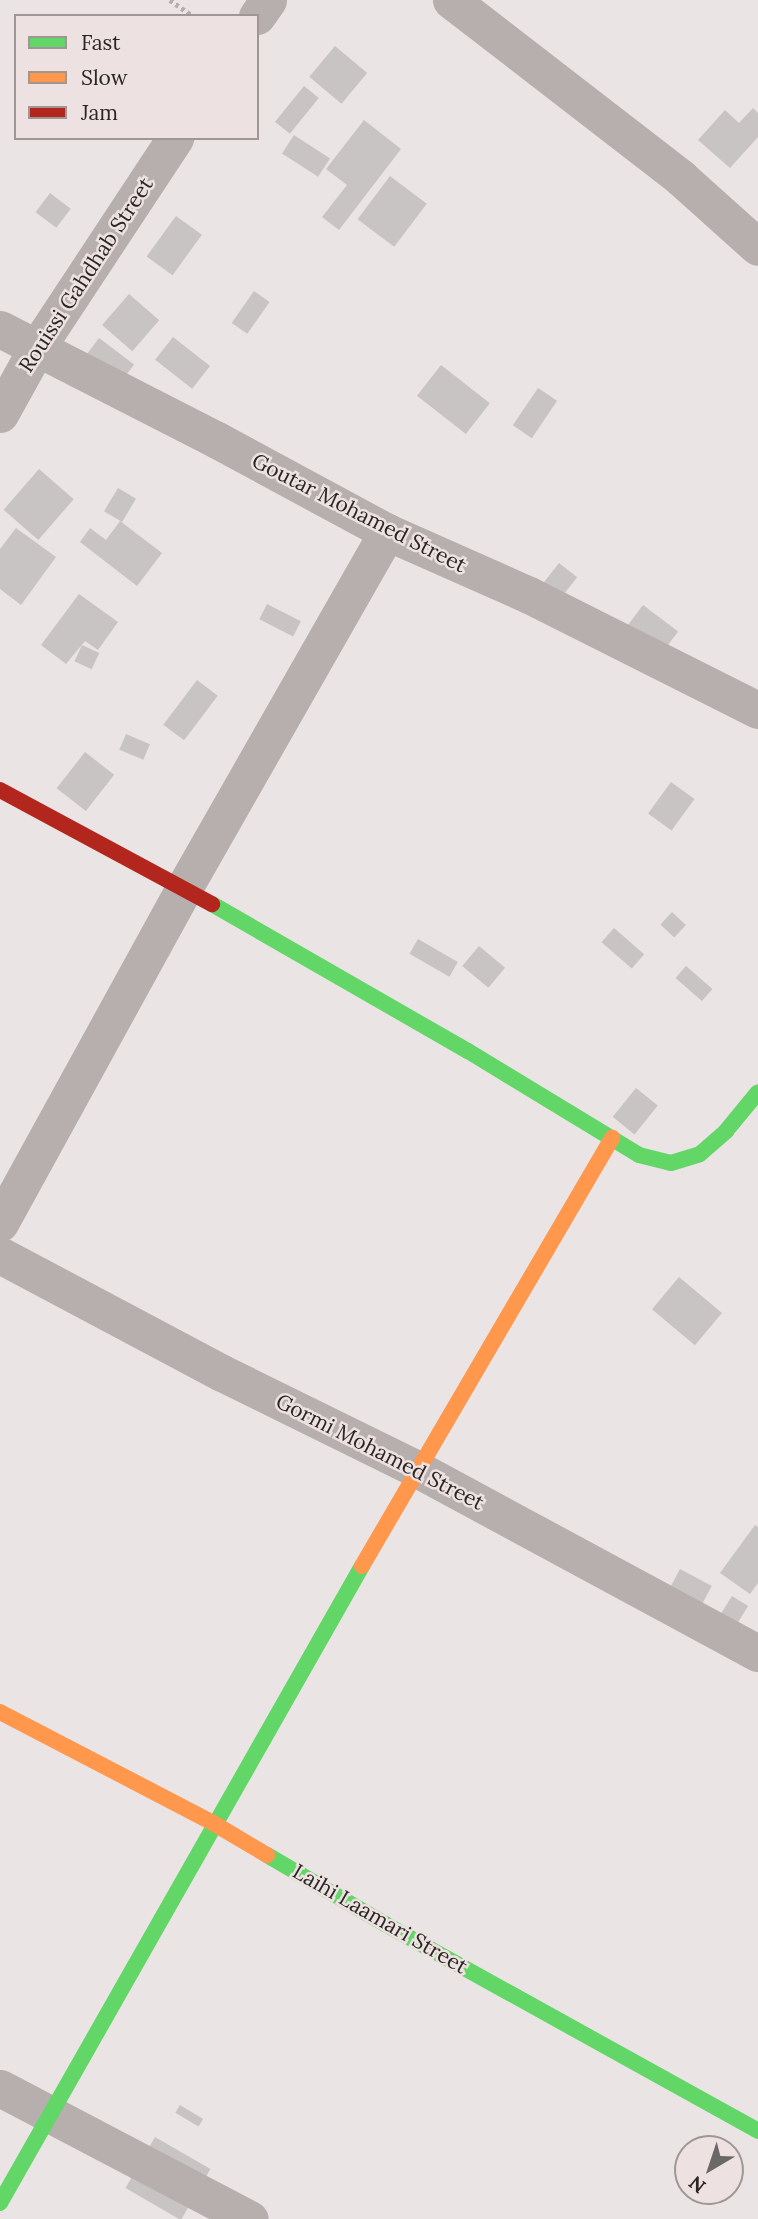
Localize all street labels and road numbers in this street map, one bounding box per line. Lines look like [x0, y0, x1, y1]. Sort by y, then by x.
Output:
street label: Rouissi Gahdhab Street [14, 173, 158, 377]
street label: Goutar Mohamed Street [248, 448, 470, 578]
street label: Gormi Mohamed Street [272, 1389, 488, 1515]
street label: Laihi Laamari Street [288, 1859, 472, 1979]

